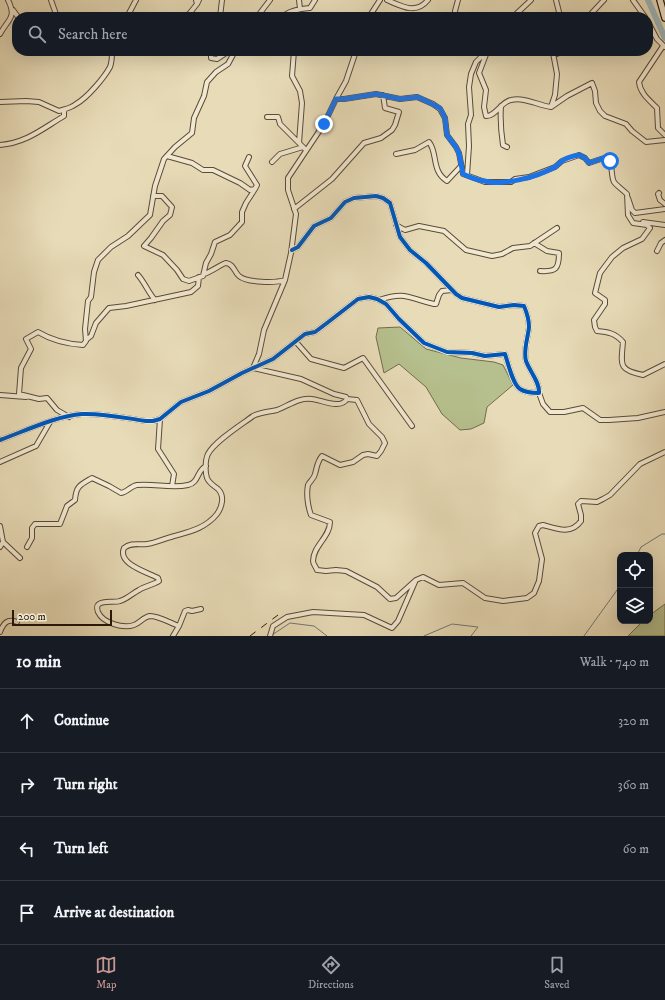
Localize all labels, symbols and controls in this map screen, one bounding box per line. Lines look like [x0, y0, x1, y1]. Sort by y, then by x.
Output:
search box [12, 12, 653, 56]
icon: search [26, 23, 48, 45]
text: Search here [58, 25, 127, 44]
route end [315, 115, 333, 133]
route start [601, 152, 619, 170]
map controls [617, 552, 653, 624]
button: locate [617, 552, 653, 588]
button: layers [617, 588, 653, 624]
scale bar [12, 608, 112, 627]
text: 200 m [18, 610, 46, 624]
text: 10 min [16, 651, 61, 673]
text: Walk · 740 m [580, 654, 649, 670]
icon: ahead [16, 710, 38, 732]
text: Continue [54, 711, 109, 730]
text: 320 m [618, 713, 649, 729]
icon: right [16, 774, 38, 796]
text: Turn right [54, 775, 117, 794]
text: 360 m [618, 777, 649, 793]
icon: left [16, 838, 38, 860]
text: Turn left [54, 839, 108, 858]
text: 60 m [623, 841, 649, 857]
icon: arrive [16, 902, 38, 924]
text: Arrive at destination [54, 903, 174, 922]
tab: Map [95, 954, 117, 992]
tab: Directions [308, 954, 354, 992]
tab: Saved [544, 954, 570, 992]

